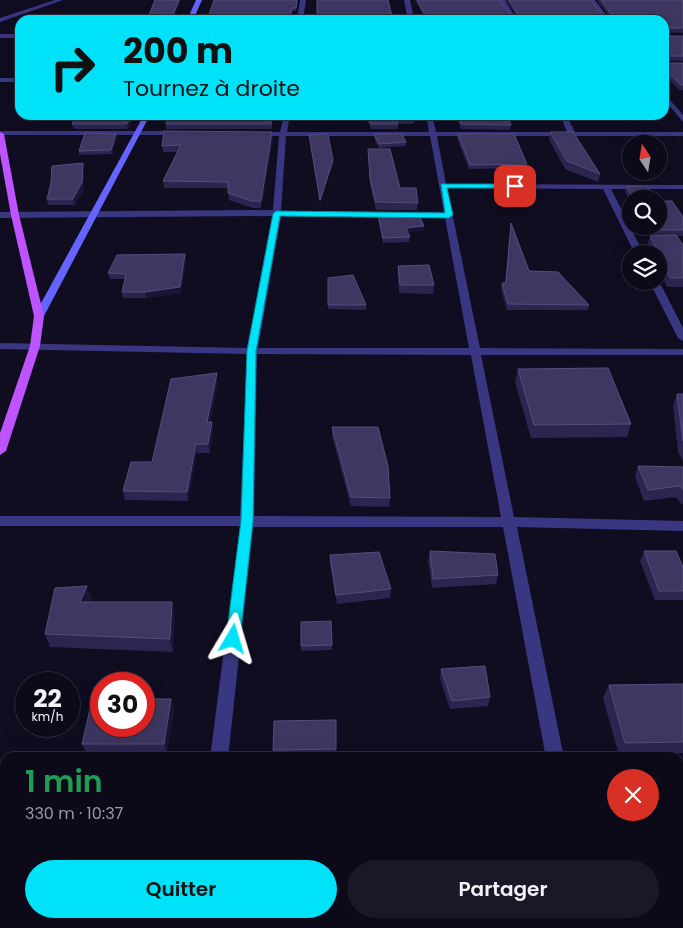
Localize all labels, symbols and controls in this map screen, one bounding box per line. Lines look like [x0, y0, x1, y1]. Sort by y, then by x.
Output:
text: 200 m [123, 26, 233, 75]
icon: right [40, 35, 105, 100]
text: Tournez à droite [123, 73, 300, 104]
north arrow [622, 135, 668, 180]
map controls [622, 135, 667, 290]
pin [494, 165, 536, 207]
icon: arrive [501, 172, 529, 200]
button: search [622, 190, 667, 235]
button: layers [622, 245, 667, 290]
position arrow [206, 612, 258, 664]
speed limit sign: 30 [90, 672, 155, 737]
text: 22 [33, 681, 62, 716]
text: km/h [32, 708, 63, 725]
text: 1 min [25, 760, 103, 803]
button: close [607, 769, 659, 821]
text: 330 m · 10:37 [25, 802, 123, 825]
button: Quitter [25, 860, 337, 918]
button: Partager [347, 860, 659, 918]

